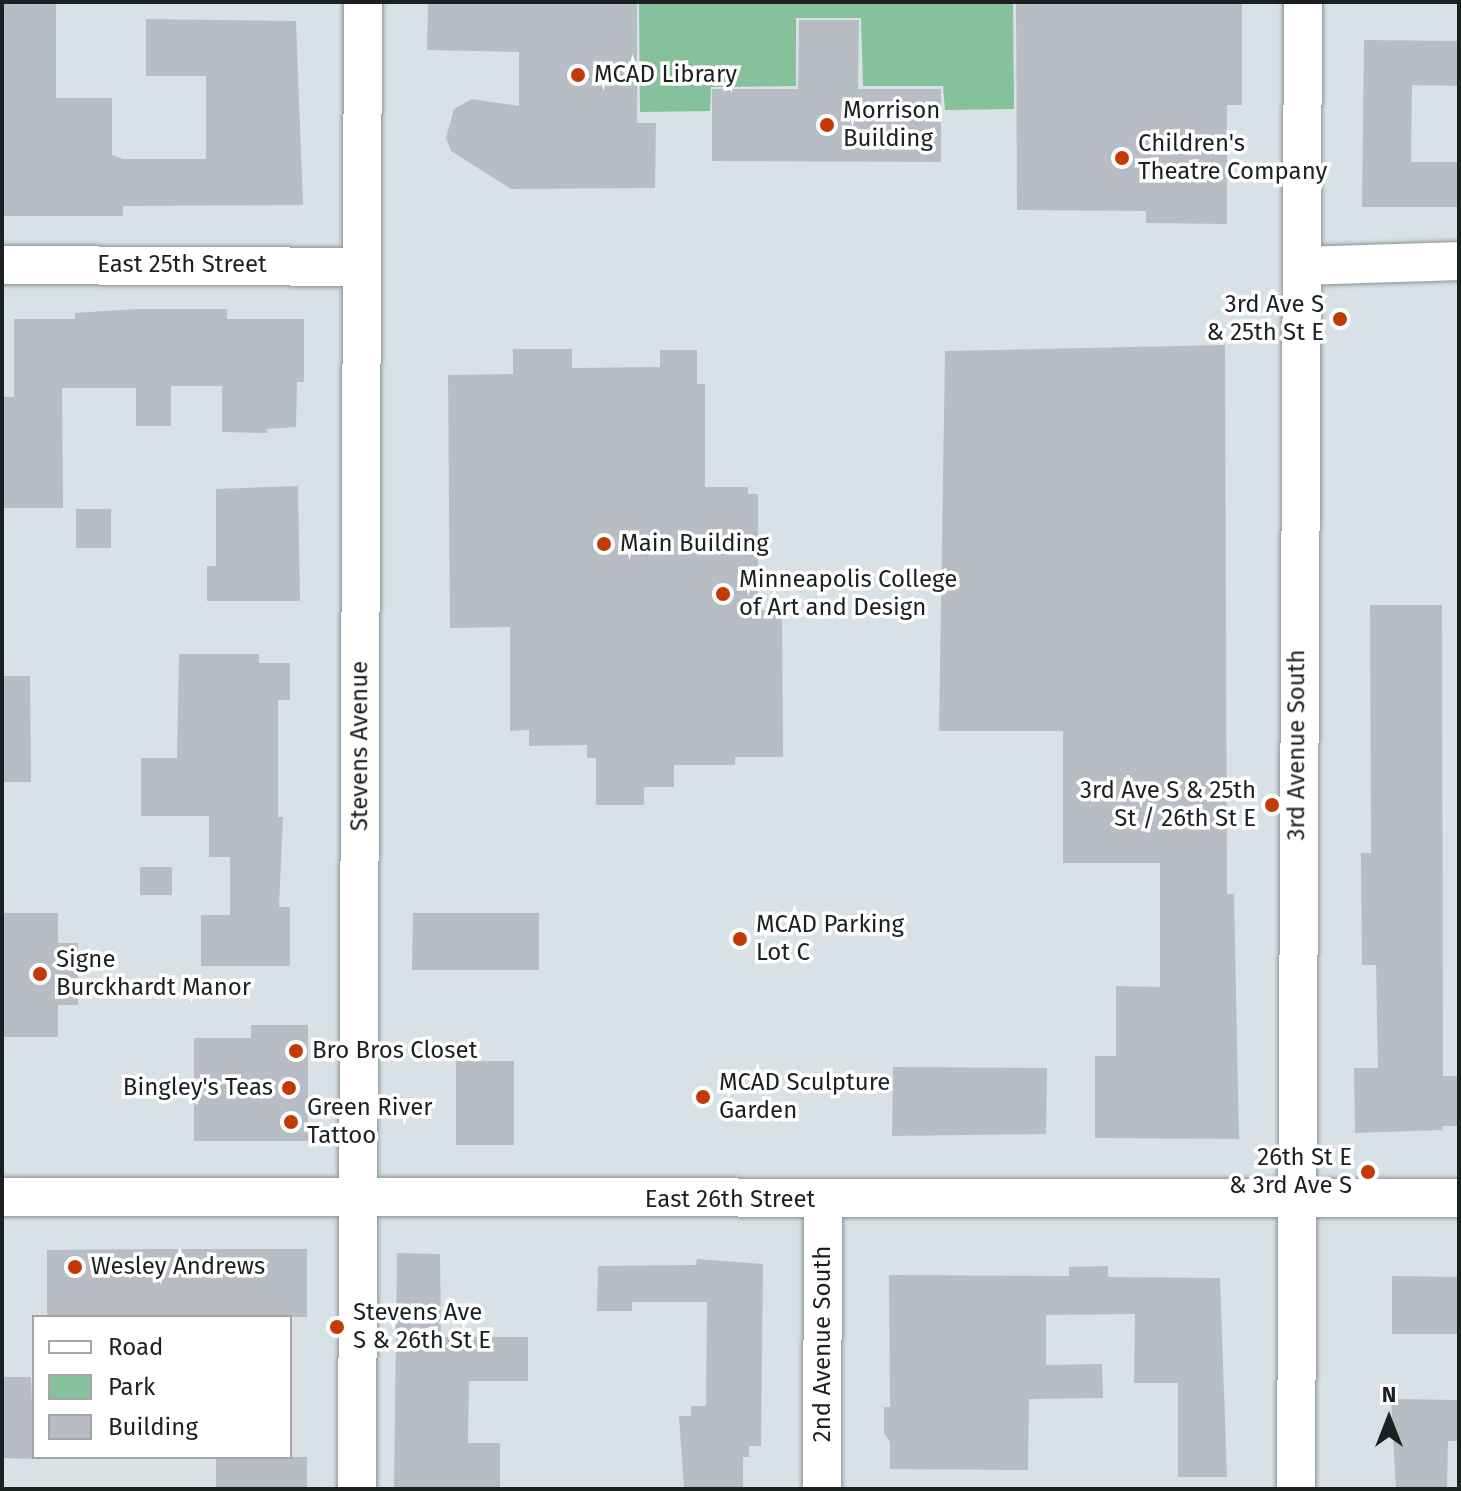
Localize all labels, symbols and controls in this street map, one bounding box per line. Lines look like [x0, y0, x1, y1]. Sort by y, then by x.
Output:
place label: MCAD Library [594, 61, 737, 89]
marker: MCAD Library [569, 66, 587, 84]
place label: Morrison Building [843, 97, 940, 153]
marker: Morrison Building [818, 116, 836, 134]
place label: Children's Theatre Company [1138, 130, 1327, 186]
marker: Children's Theatre Company [1113, 149, 1131, 167]
street label: East 25th Street [97, 251, 267, 279]
place label: 3rd Ave S & 25th St E [1206, 291, 1324, 347]
marker: 3rd Ave S & 25th St E [1331, 310, 1349, 328]
place label: Main Building [620, 530, 769, 558]
marker: Main Building [595, 535, 613, 553]
place label: Minneapolis College of Art and Design [739, 566, 957, 622]
marker: Minneapolis College of Art and Design [714, 585, 732, 603]
street label: 3rd Avenue South [1283, 649, 1311, 841]
street label: Stevens Avenue [346, 661, 374, 831]
place label: 3rd Ave S & 25th St / 26th St E [1080, 777, 1256, 833]
marker: 3rd Ave S & 25th St / 26th St E [1263, 796, 1281, 814]
place label: MCAD Parking Lot C [756, 911, 904, 967]
marker: MCAD Parking Lot C [731, 930, 749, 948]
place label: Signe Burckhardt Manor [56, 946, 251, 1002]
marker: Signe Burckhardt Manor [31, 965, 49, 983]
place label: Bro Bros Closet [312, 1037, 477, 1065]
marker: Bro Bros Closet [287, 1042, 305, 1060]
place label: MCAD Sculpture Garden [719, 1069, 890, 1125]
place label: Bingley's Teas [123, 1074, 273, 1102]
marker: Bingley's Teas [280, 1079, 298, 1097]
marker: MCAD Sculpture Garden [694, 1088, 712, 1106]
place label: Green River Tattoo [307, 1094, 433, 1150]
marker: Green River Tattoo [282, 1113, 300, 1131]
place label: 26th St E & 3rd Ave S [1229, 1144, 1352, 1200]
marker: 26th St E & 3rd Ave S [1359, 1163, 1377, 1181]
street label: East 26th Street [645, 1186, 815, 1214]
street label: 2nd Avenue South [809, 1246, 837, 1442]
place label: Wesley Andrews [91, 1253, 265, 1281]
marker: Wesley Andrews [66, 1258, 84, 1276]
place label: Stevens Ave S & 26th St E [353, 1299, 491, 1355]
legend [32, 1315, 292, 1459]
marker: Stevens Ave S & 26th St E [328, 1318, 346, 1336]
text: Road [108, 1333, 163, 1361]
text: Park [108, 1373, 155, 1401]
north arrow [1349, 1379, 1429, 1459]
text: N [1382, 1381, 1396, 1408]
text: Building [108, 1413, 198, 1441]

